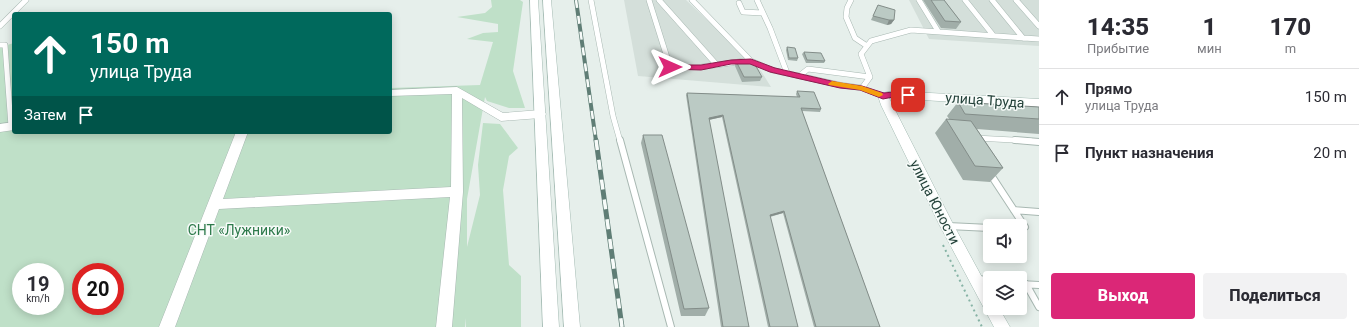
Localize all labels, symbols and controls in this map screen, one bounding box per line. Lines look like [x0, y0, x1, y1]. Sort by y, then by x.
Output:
text: 14:35 [1087, 13, 1149, 41]
text: 1 [1202, 13, 1216, 41]
text: 170 [1270, 13, 1311, 41]
text: 150 m [90, 27, 169, 60]
icon: ahead [24, 28, 76, 80]
text: Прибытие [1087, 41, 1149, 56]
text: мин [1197, 41, 1222, 56]
text: m [1285, 41, 1296, 56]
position arrow [649, 46, 691, 88]
text: улица Труда [90, 61, 192, 82]
pin [891, 78, 925, 112]
text: Прямо [1085, 80, 1132, 98]
icon: arrive [897, 84, 919, 106]
icon: ahead [1051, 86, 1073, 108]
text: 150 m [1305, 88, 1347, 106]
street label: улица Труда [945, 89, 1025, 111]
text: улица Труда [1085, 98, 1159, 113]
icon: arrive [75, 104, 97, 126]
text: Затем [24, 106, 67, 124]
icon: arrive [1051, 142, 1073, 164]
text: Пункт назначения [1085, 144, 1214, 162]
text: 20 m [1313, 144, 1347, 162]
street label: улица Юности [907, 157, 963, 247]
map controls [983, 219, 1027, 315]
button: sound [983, 219, 1027, 263]
park label: СНТ «Лужники» [188, 222, 291, 238]
speed limit sign: 20 [72, 263, 124, 315]
button: layers [983, 271, 1027, 315]
text: 19 [27, 272, 49, 296]
button: Выход [1051, 273, 1195, 319]
button: Поделиться [1203, 273, 1347, 319]
text: km/h [26, 293, 50, 304]

